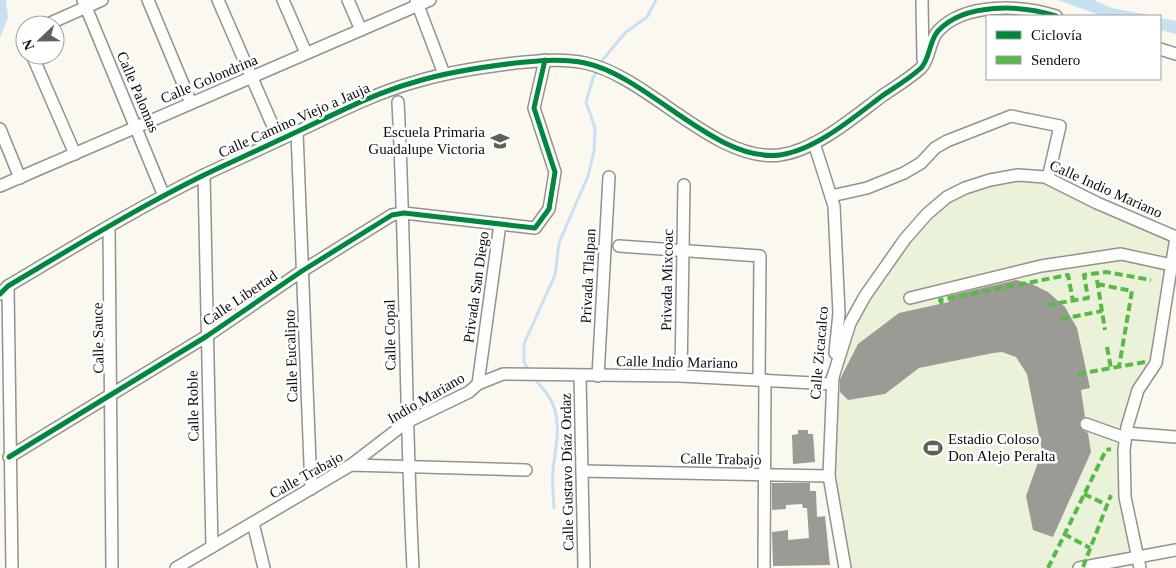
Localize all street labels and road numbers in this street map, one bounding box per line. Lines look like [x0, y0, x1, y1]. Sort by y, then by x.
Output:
street label: Calle Palomas [114, 49, 162, 135]
street label: Calle Golondrina [158, 51, 260, 107]
street label: Calle Camino Viejo a Jauja [216, 79, 372, 161]
street label: Calle Indio Mariano [1047, 157, 1165, 221]
street label: Privada Tlalpan [578, 228, 599, 324]
street label: Privada Mixcoac [658, 229, 676, 331]
street label: Privada San Diego [460, 230, 492, 344]
street label: Calle Libertad [200, 267, 281, 329]
street label: Calle Copal [381, 299, 399, 371]
street label: Calle Sauce [89, 302, 107, 374]
street label: Calle Zicacalco [807, 306, 831, 400]
street label: Calle Eucalipto [281, 309, 301, 403]
street label: Calle Indio Mariano [616, 353, 738, 371]
street label: Calle Roble [184, 370, 202, 442]
street label: Indio Mariano [385, 370, 467, 426]
street label: Calle Gustavo Díaz Ordaz [558, 393, 576, 551]
street label: Calle Trabajo [267, 448, 345, 502]
street label: Calle Trabajo [680, 450, 762, 468]

